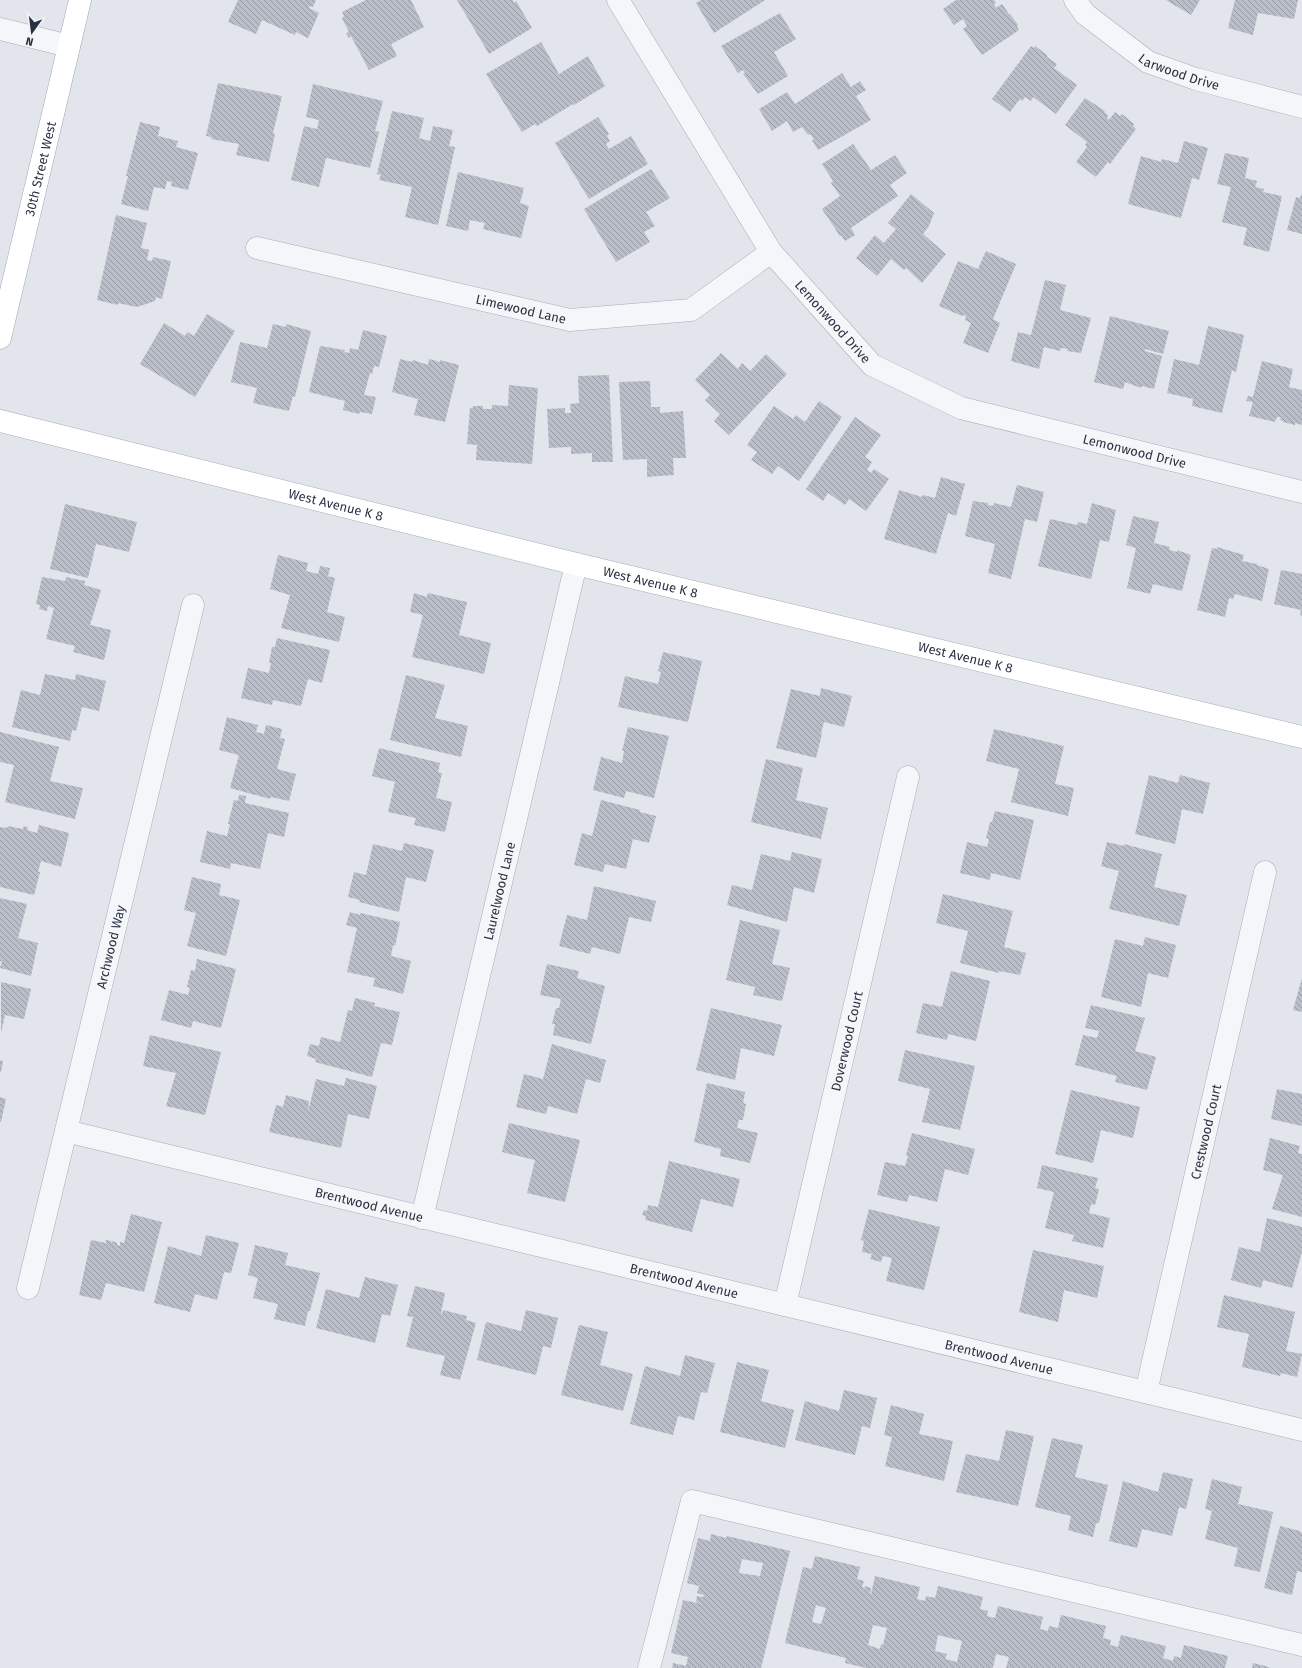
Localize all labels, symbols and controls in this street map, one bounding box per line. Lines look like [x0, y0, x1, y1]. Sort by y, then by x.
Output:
north arrow [12, 12, 52, 52]
text: N [25, 34, 35, 48]
street label: Larwood Drive [1136, 50, 1221, 92]
street label: 30th Street West [22, 120, 59, 218]
street label: Lemonwood Drive [792, 277, 874, 366]
street label: Limewood Lane [474, 291, 568, 326]
street label: Lemonwood Drive [1081, 431, 1188, 471]
street label: West Avenue K 8 [287, 485, 385, 523]
street label: West Avenue K 8 [602, 563, 699, 600]
street label: West Avenue K 8 [917, 638, 1014, 675]
street label: Laurelwood Lane [480, 840, 518, 942]
street label: Archwood Way [93, 903, 128, 990]
street label: Doverwood Court [828, 989, 865, 1092]
street label: Crestwood Court [1187, 1082, 1224, 1181]
street label: Brentwood Avenue [314, 1184, 425, 1225]
street label: Brentwood Avenue [628, 1260, 740, 1301]
street label: Brentwood Avenue [943, 1336, 1055, 1377]

